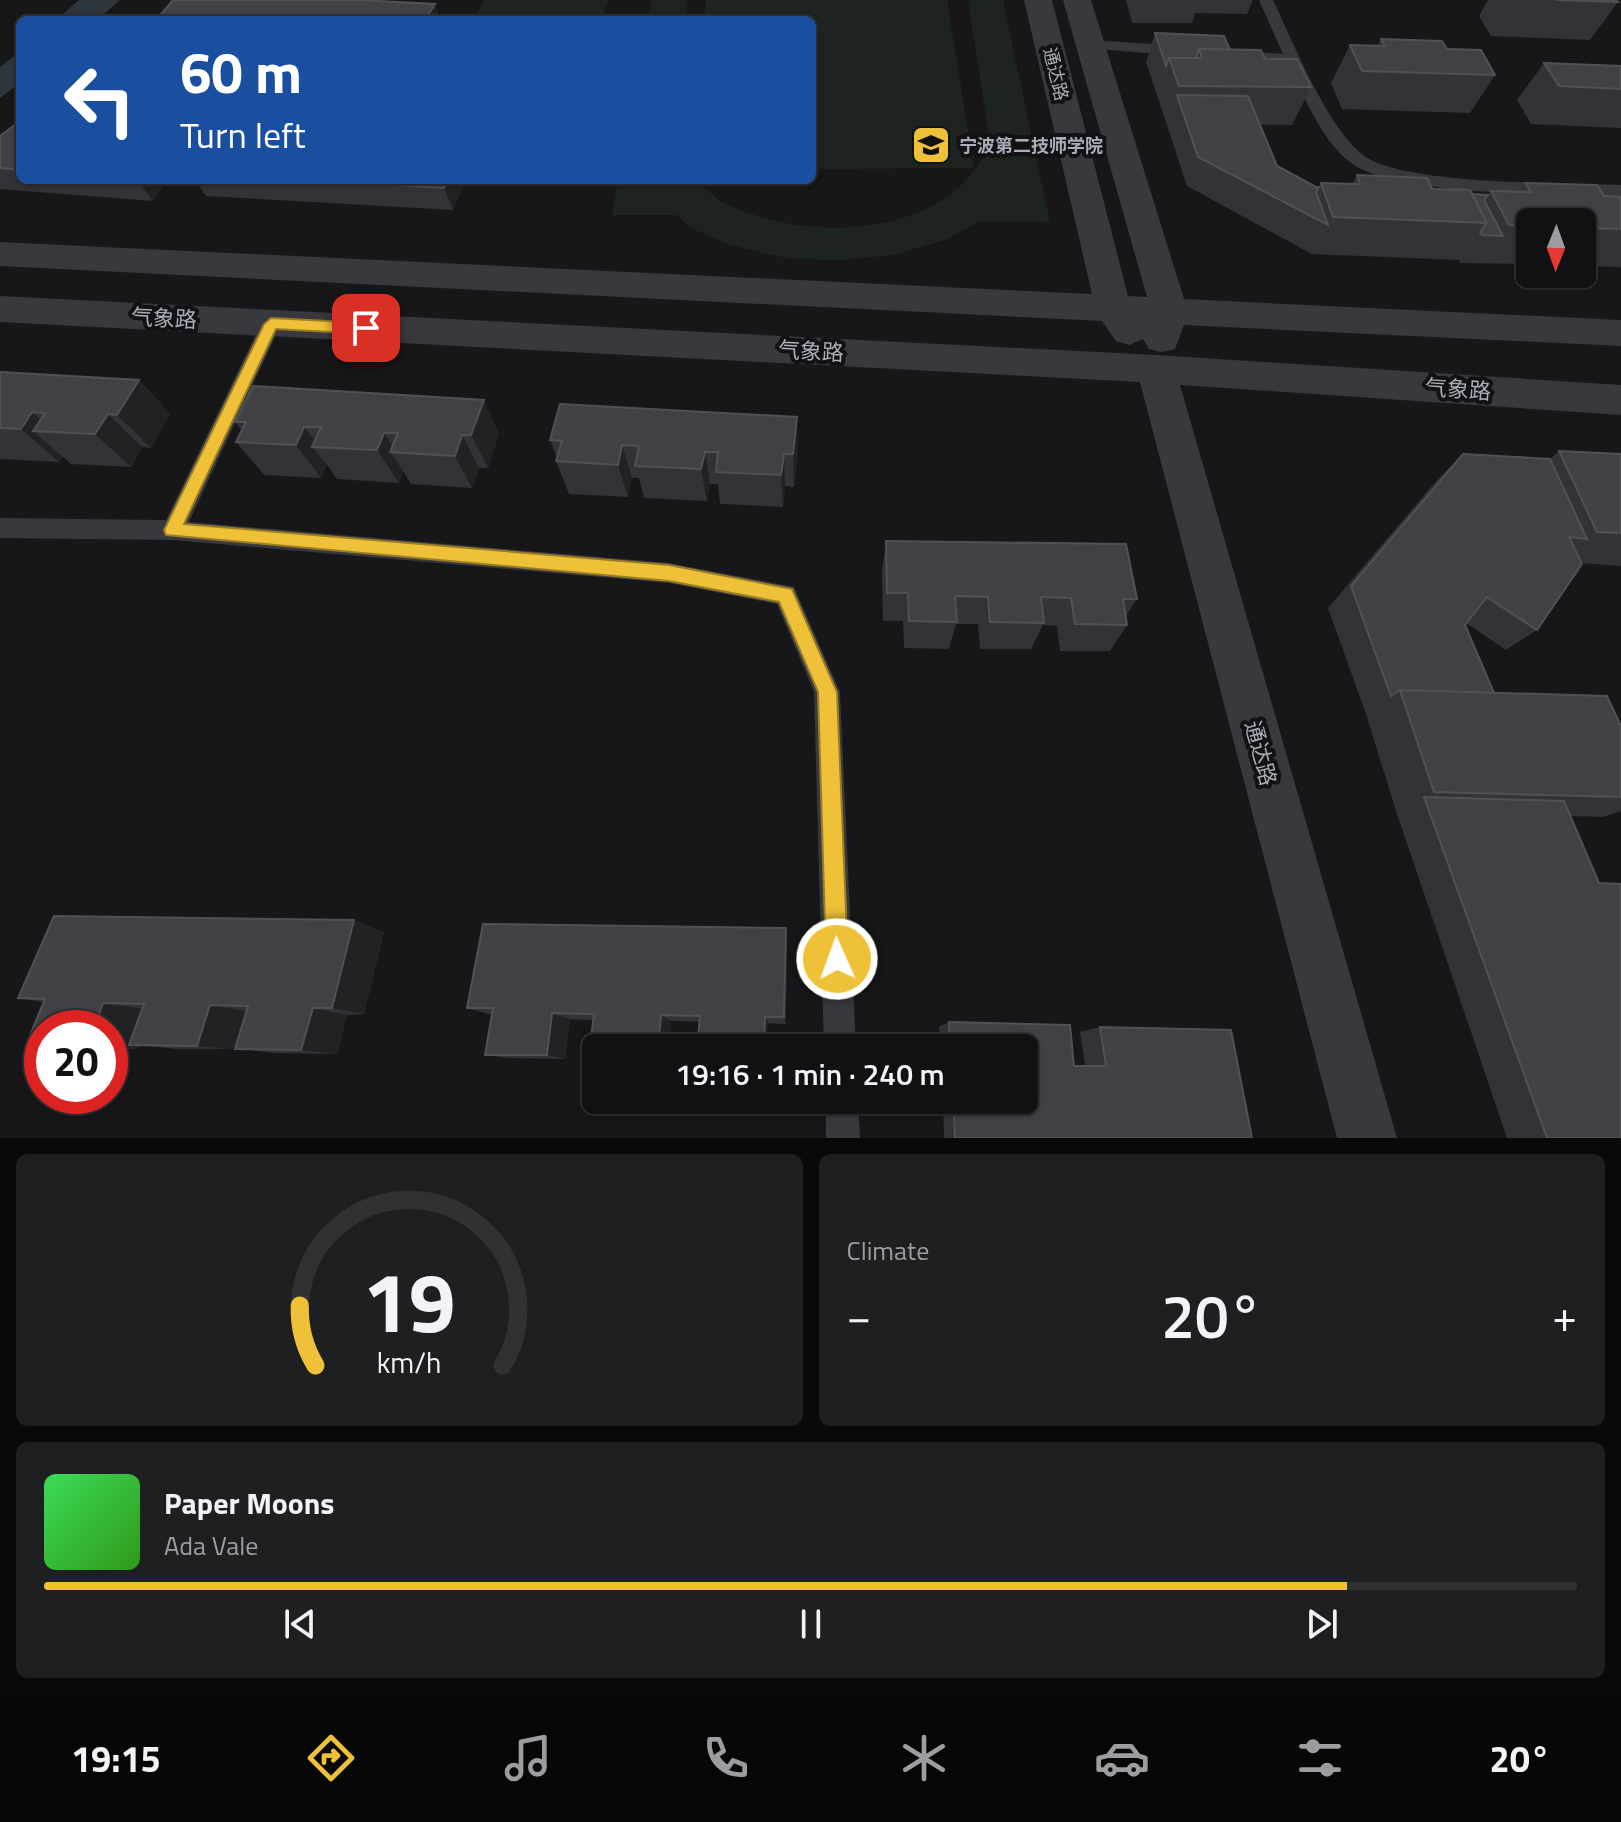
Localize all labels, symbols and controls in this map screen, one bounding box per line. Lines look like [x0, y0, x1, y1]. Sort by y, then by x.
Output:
text: 60 m [180, 30, 302, 115]
street label: 通达路 [1036, 45, 1076, 103]
icon: left [48, 48, 152, 152]
text: Turn left [180, 107, 306, 162]
school or university icon: 宁波第二技师学院 [910, 124, 952, 166]
place label: 宁波第二技师学院 [959, 132, 1103, 159]
north arrow [1516, 208, 1596, 288]
map controls [1516, 208, 1596, 288]
pin [332, 294, 400, 362]
street label: 气象路 [130, 299, 198, 337]
icon: arrive [344, 306, 388, 350]
street label: 气象路 [777, 332, 845, 370]
street label: 气象路 [1424, 370, 1492, 408]
street label: 通达路 [1236, 717, 1286, 789]
position arrow [795, 917, 879, 1001]
speed limit sign: 20 [24, 1010, 128, 1114]
text: 19:16 · 1 min · 240 m [675, 1051, 945, 1097]
text: Climate [847, 1231, 929, 1270]
text: 19 [363, 1238, 456, 1364]
text: 20° [1161, 1270, 1262, 1361]
text: − [847, 1282, 871, 1349]
text: + [1552, 1282, 1577, 1349]
text: km/h [377, 1341, 442, 1384]
text: Paper Moons [164, 1480, 334, 1526]
text: Ada Vale [164, 1526, 258, 1565]
icon: previous [278, 1602, 322, 1646]
icon: pause [789, 1602, 833, 1646]
icon: next [1300, 1602, 1344, 1646]
icon: directions [303, 1730, 359, 1786]
icon: music [500, 1730, 556, 1786]
icon: phone [698, 1730, 754, 1786]
icon: climate [896, 1730, 952, 1786]
icon: car [1094, 1730, 1150, 1786]
icon: filters [1292, 1730, 1348, 1786]
text: 19:15 [71, 1731, 161, 1786]
text: 20° [1490, 1731, 1550, 1786]

